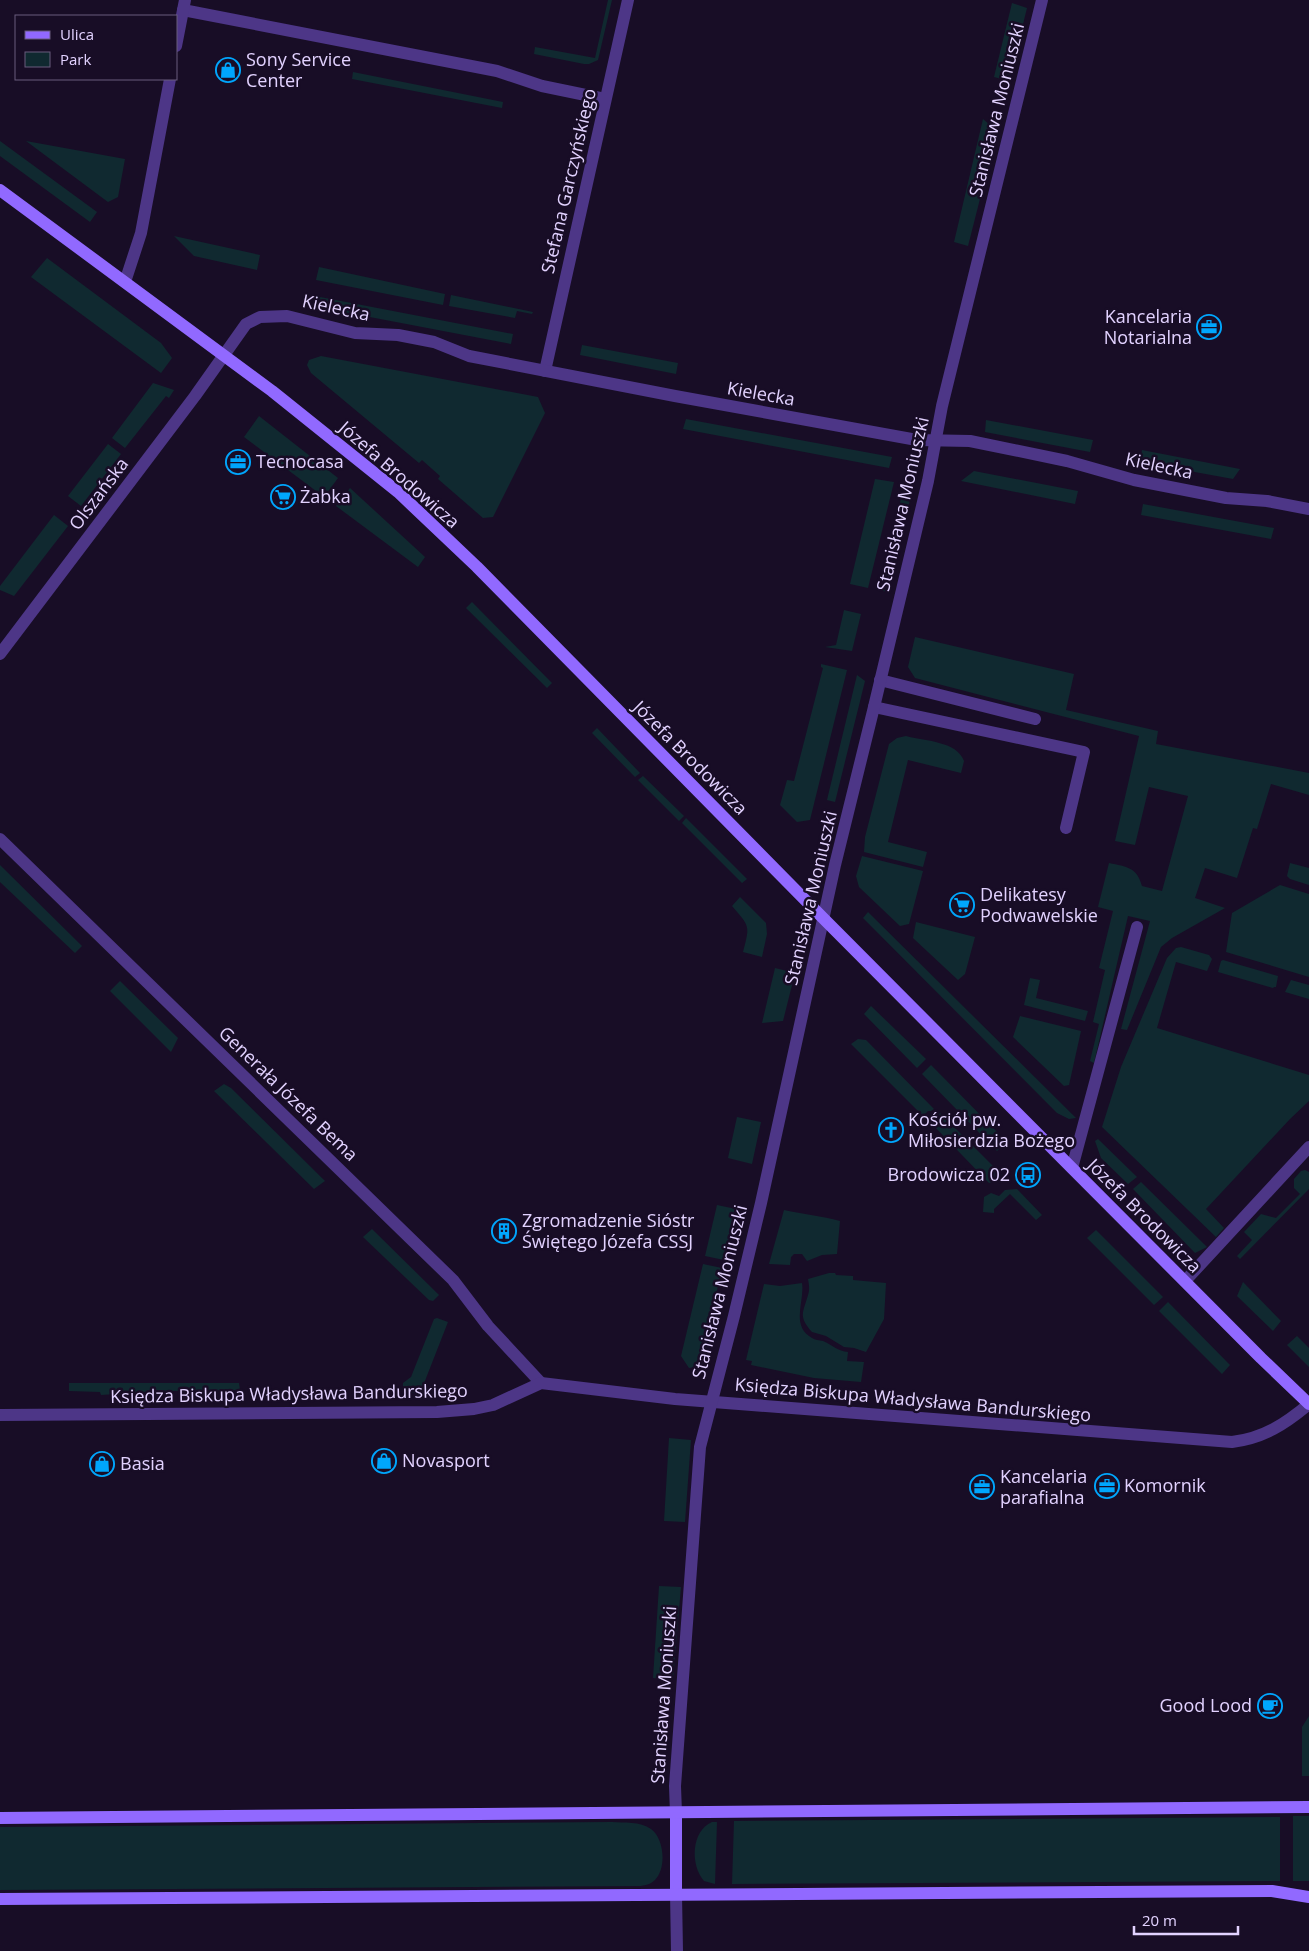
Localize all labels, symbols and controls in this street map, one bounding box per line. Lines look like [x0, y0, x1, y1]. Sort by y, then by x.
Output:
legend [15, 15, 178, 80]
street label: Stanisława Moniuszki [963, 20, 1029, 199]
text: Ulica [60, 24, 94, 44]
place label: Sony Service Center [246, 47, 351, 92]
text: Park [60, 49, 91, 69]
shop icon: Sony Service Center [215, 57, 241, 83]
street label: Stefana Garczyńskiego [535, 86, 601, 276]
street label: Kielecka [300, 288, 372, 326]
place label: Kancelaria Notarialna [1104, 304, 1192, 349]
office icon: Kancelaria Notarialna [1196, 314, 1222, 340]
street label: Kielecka [725, 375, 797, 411]
street label: Józefa Brodowicza [333, 414, 465, 533]
street label: Stanisława Moniuszki [870, 414, 934, 593]
street label: Kielecka [1123, 446, 1195, 484]
office icon: Tecnocasa [225, 449, 251, 475]
place label: Tecnocasa [256, 449, 344, 473]
street label: Olszańska [63, 452, 133, 534]
supermarket icon: Żabka [270, 484, 296, 510]
place label: Żabka [300, 484, 351, 508]
street label: Józefa Brodowicza [627, 694, 753, 820]
street label: Stanisława Moniuszki [778, 808, 842, 987]
place label: Delikatesy Podwawelskie [980, 882, 1098, 927]
supermarket icon: Delikatesy Podwawelskie [949, 892, 975, 918]
street label: Generała Józefa Bema [214, 1021, 363, 1166]
place label: Kościół pw. Miłosierdzia Bożego [908, 1107, 1075, 1152]
church icon: Kościół pw. Miłosierdzia Bożego [878, 1117, 904, 1143]
street label: Józefa Brodowicza [1081, 1152, 1207, 1278]
place label: Brodowicza 02 [888, 1162, 1010, 1186]
bus stop icon: Brodowicza 02 [1015, 1162, 1041, 1188]
street label: Stanisława Moniuszki [686, 1202, 752, 1381]
place label: Zgromadzenie Sióstr Świętego Józefa CSSJ [522, 1208, 695, 1253]
building icon: Zgromadzenie Sióstr Świętego Józefa CSSJ [491, 1218, 517, 1244]
street label: Księdza Biskupa Władysława Bandurskiego [734, 1371, 1092, 1427]
street label: Księdza Biskupa Władysława Bandurskiego [110, 1378, 468, 1408]
shop icon: Novasport [371, 1448, 397, 1474]
place label: Novasport [402, 1448, 490, 1472]
shop icon: Basia [89, 1451, 115, 1477]
place label: Basia [120, 1451, 165, 1475]
place label: Kancelaria parafialna [1000, 1464, 1087, 1509]
office icon: Komornik [1094, 1473, 1120, 1499]
place label: Komornik [1124, 1473, 1206, 1497]
office icon: Kancelaria parafialna [969, 1474, 995, 1500]
street label: Stanisława Moniuszki [645, 1605, 681, 1785]
place label: Good Lood [1160, 1693, 1252, 1717]
cafe icon: Good Lood [1257, 1693, 1283, 1719]
scale bar [1134, 1904, 1238, 1936]
text: 20 m [1142, 1910, 1177, 1930]

